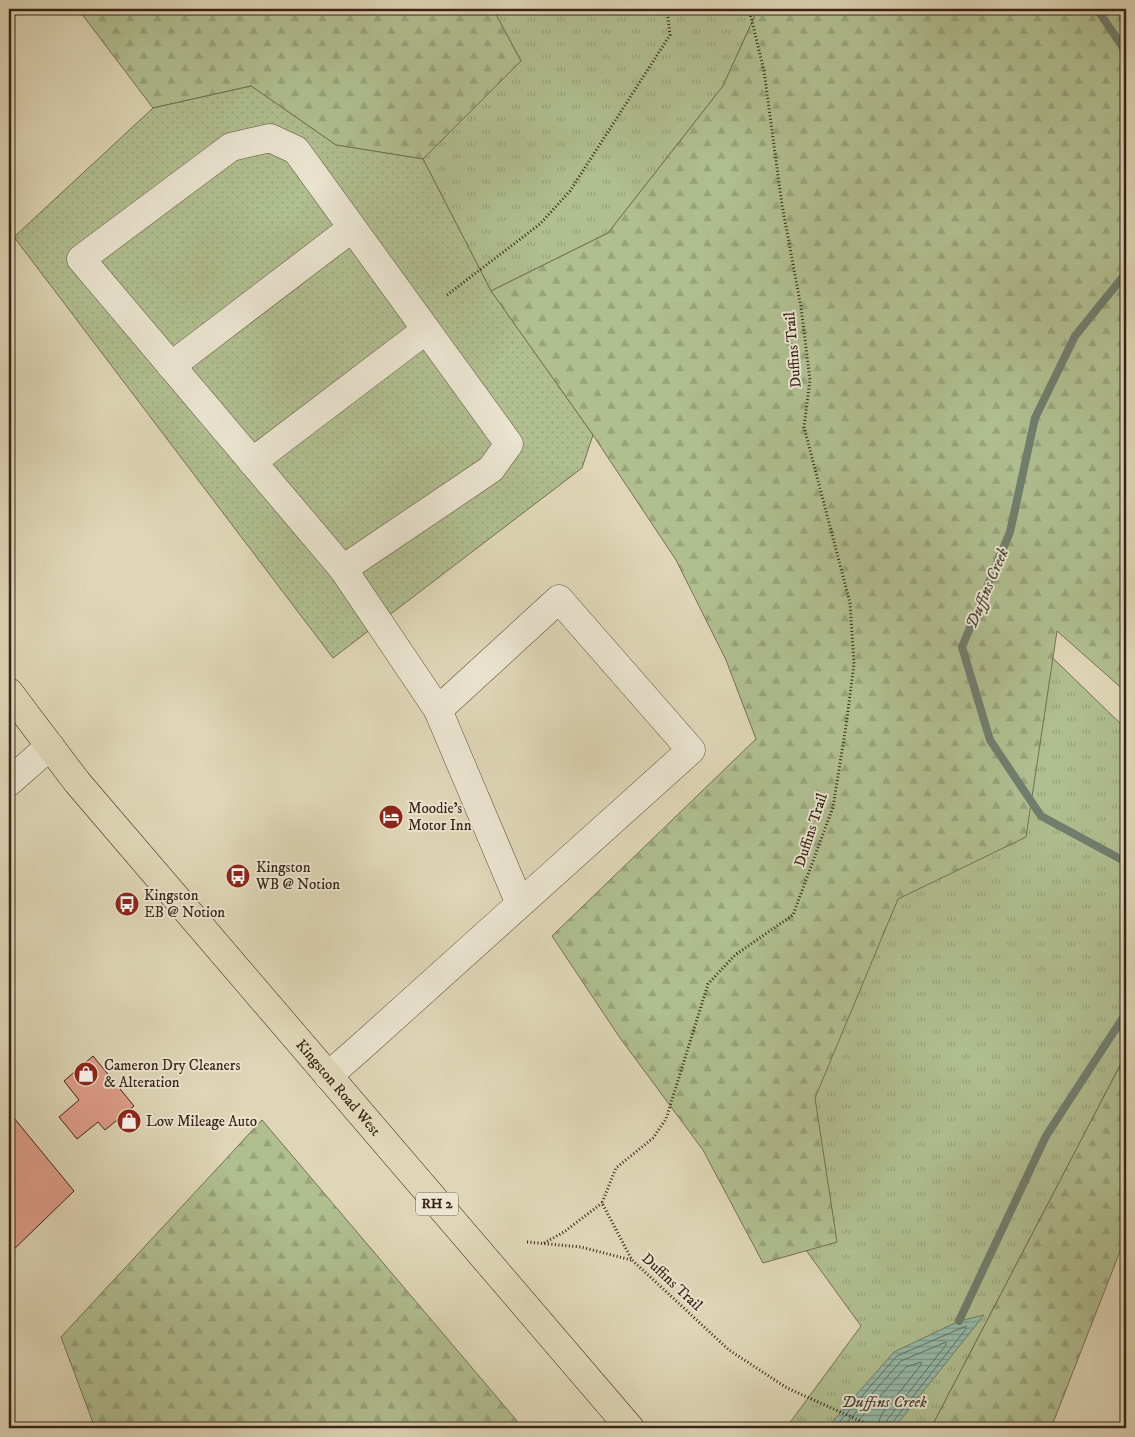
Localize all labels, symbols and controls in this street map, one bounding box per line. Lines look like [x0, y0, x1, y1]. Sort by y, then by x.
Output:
street label: Duffins Trail [780, 311, 806, 389]
water label: Duffins Creek [961, 545, 1013, 631]
street label: Duffins Trail [790, 790, 832, 869]
place label: Moodie’s Motor Inn [408, 799, 472, 835]
hotel icon: Moodie’s Motor Inn [378, 804, 404, 830]
place label: Kingston WB @ Notion [255, 858, 340, 894]
bus stop icon: Kingston WB @ Notion [225, 863, 251, 889]
place label: Kingston EB @ Notion [144, 886, 225, 922]
bus stop icon: Kingston EB @ Notion [114, 891, 140, 917]
street label: Kingston Road West [292, 1035, 385, 1140]
place label: Cameron Dry Cleaners & Alteration [104, 1056, 240, 1092]
shop icon: Cameron Dry Cleaners & Alteration [73, 1061, 99, 1087]
shop icon: Low Mileage Auto [116, 1108, 142, 1134]
place label: Low Mileage Auto [146, 1112, 257, 1131]
road number: RH 2 [416, 1192, 458, 1216]
street label: Duffins Trail [638, 1249, 707, 1315]
water label: Duffins Creek [841, 1392, 927, 1412]

